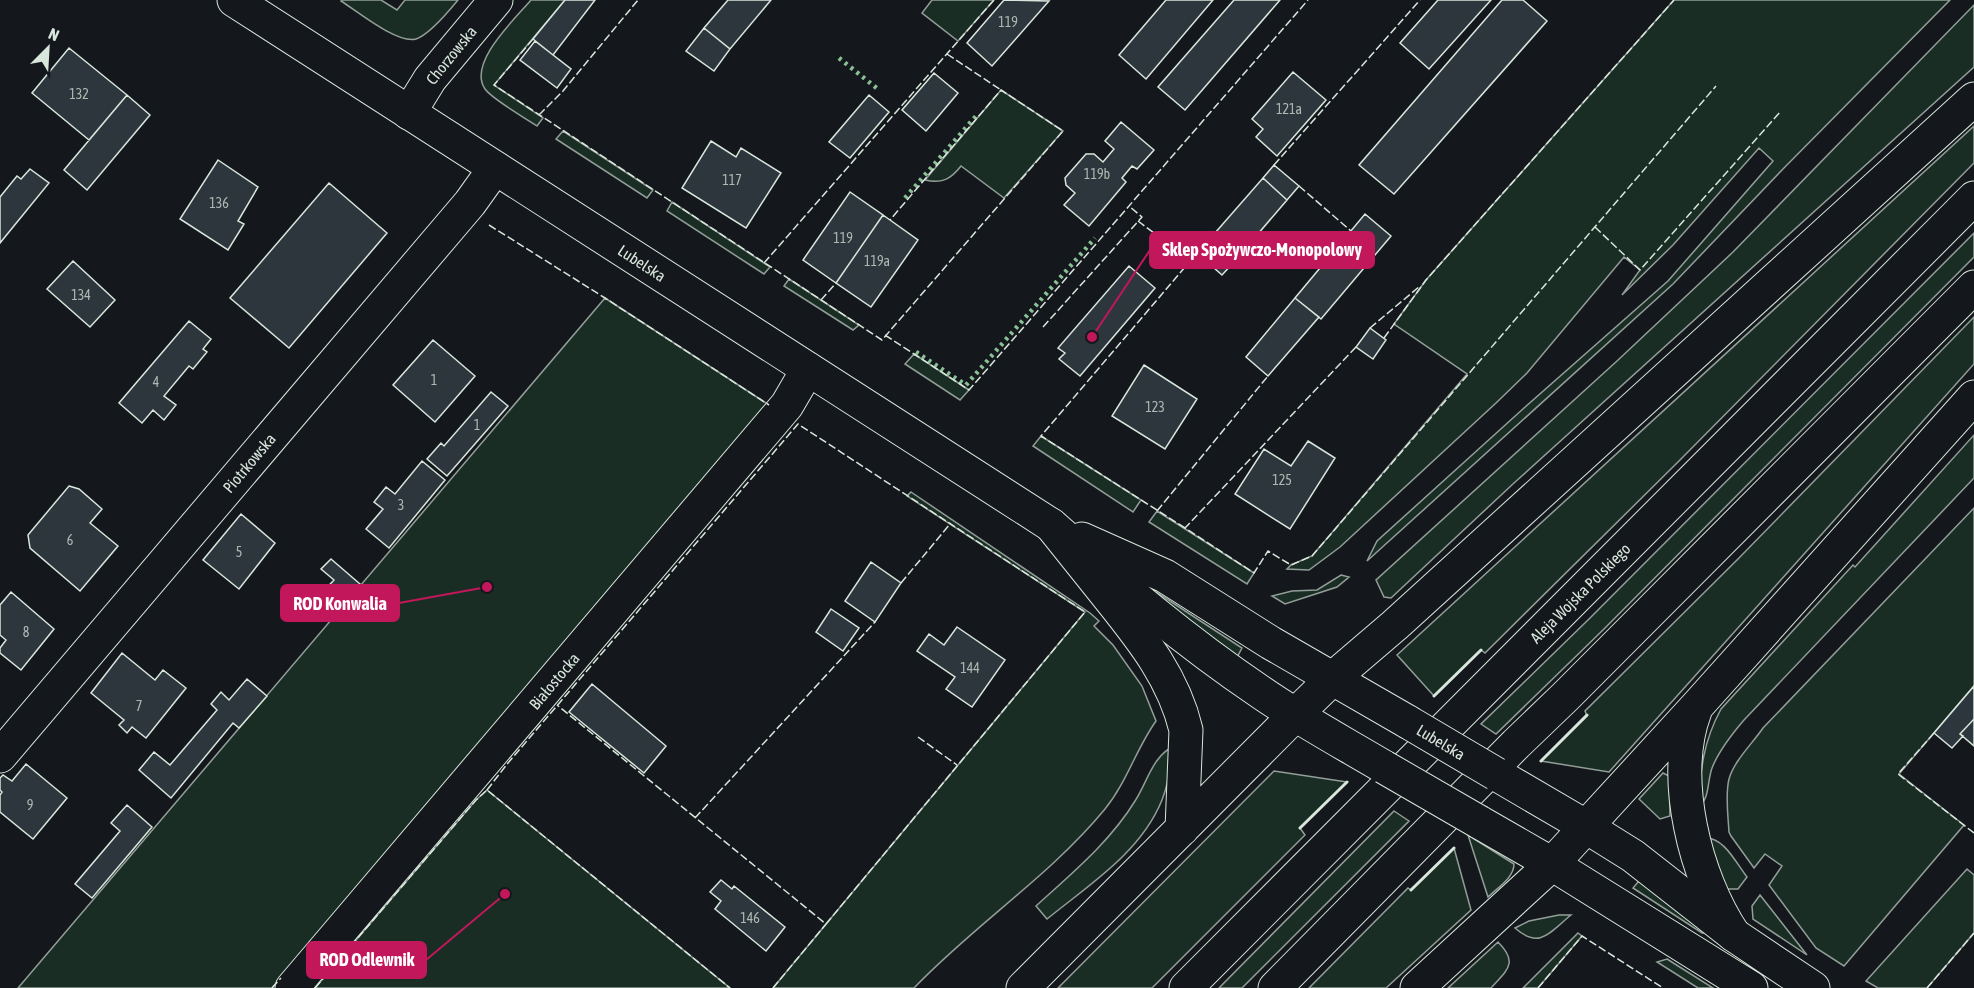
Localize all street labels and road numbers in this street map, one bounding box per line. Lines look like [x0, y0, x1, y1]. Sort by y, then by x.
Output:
street label: Chorzowska [422, 22, 480, 88]
street label: Lubelska [615, 241, 669, 285]
street label: Piotrkowska [219, 430, 279, 496]
street label: Aleja Wojska Polskiego [1526, 539, 1634, 647]
street label: Białostocka [525, 649, 583, 713]
street label: Lubelska [1414, 721, 1468, 763]

